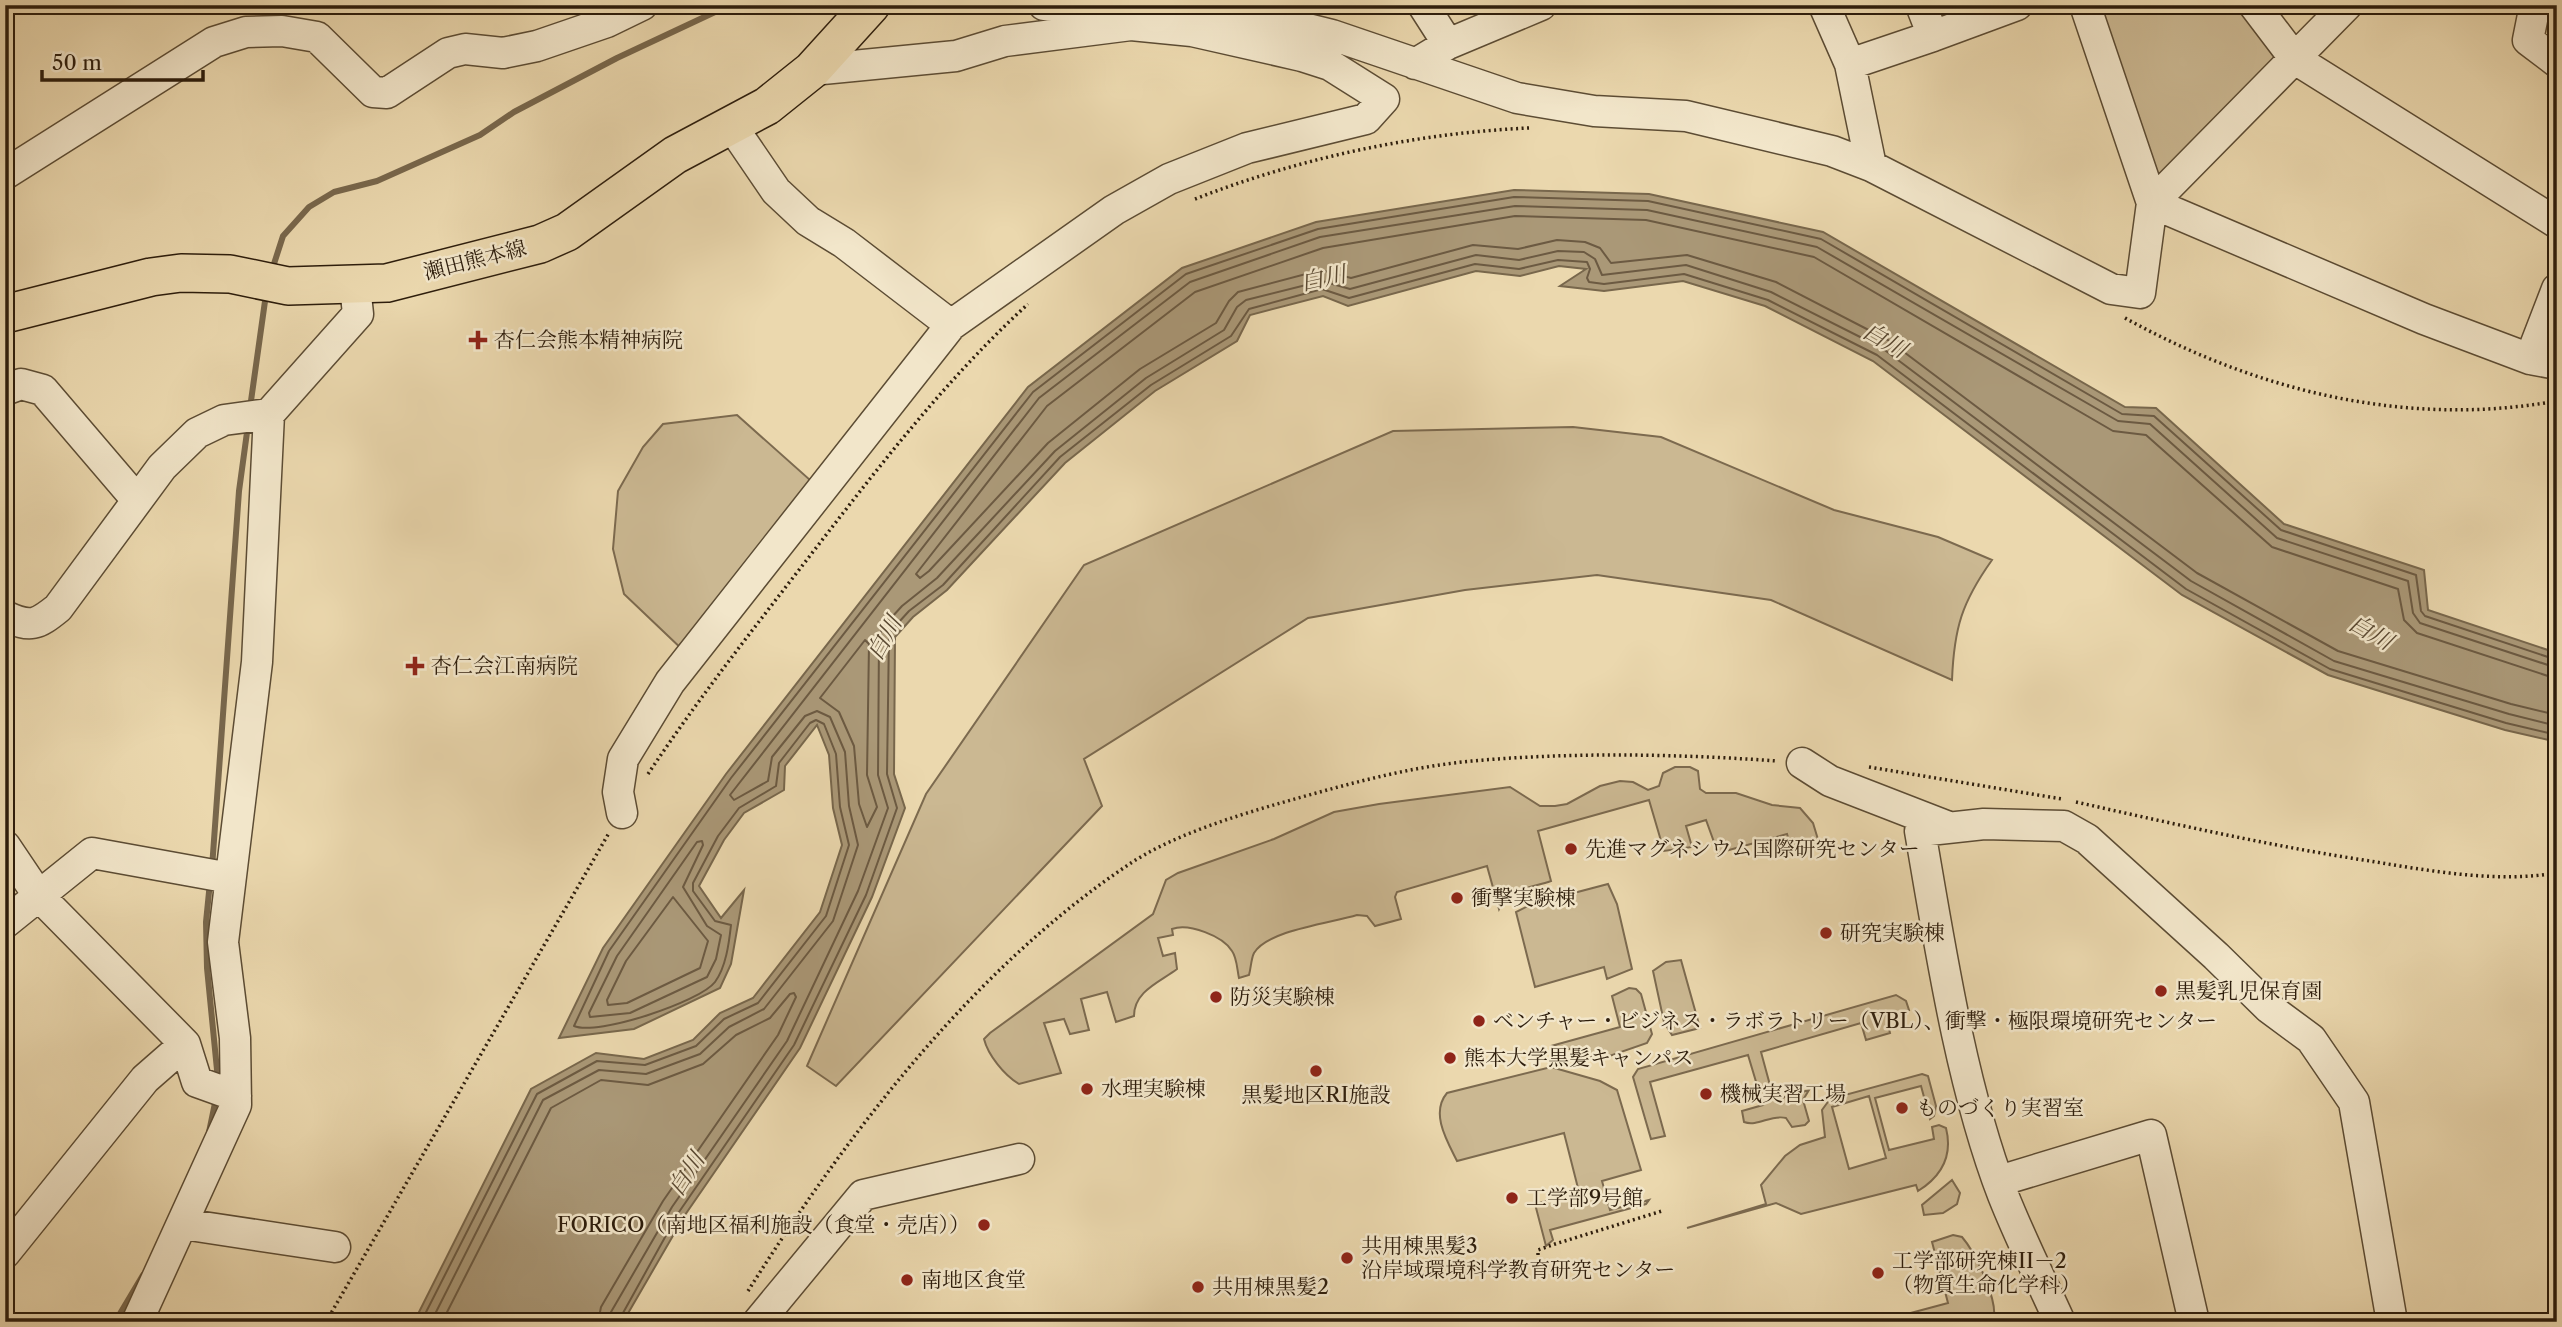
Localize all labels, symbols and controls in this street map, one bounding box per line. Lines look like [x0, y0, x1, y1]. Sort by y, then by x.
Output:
scale bar [42, 38, 203, 82]
text: 50 m [52, 50, 102, 75]
street label: 瀬田熊本線 [421, 235, 529, 284]
water label: 白川 [1298, 259, 1351, 296]
water label: 白川 [1858, 316, 1915, 365]
place label: 杏仁会熊本精神病院 [494, 327, 683, 352]
marker: 杏仁会熊本精神病院 [468, 330, 488, 350]
water label: 白川 [861, 608, 909, 665]
water label: 白川 [2344, 608, 2401, 657]
place label: 杏仁会江南病院 [431, 653, 578, 678]
marker: 杏仁会江南病院 [405, 656, 425, 676]
place label: 先進マグネシウム国際研究センター [1585, 836, 1920, 861]
marker: 先進マグネシウム国際研究センター [1563, 841, 1579, 857]
place label: 衝撃実験棟 [1471, 885, 1576, 910]
marker: 衝撃実験棟 [1449, 890, 1465, 906]
place label: 研究実験棟 [1840, 920, 1945, 945]
marker: 研究実験棟 [1818, 925, 1834, 941]
place label: 黒髪乳児保育園 [2175, 978, 2322, 1003]
marker: 黒髪乳児保育園 [2153, 983, 2169, 999]
place label: 防災実験棟 [1230, 984, 1335, 1009]
marker: 防災実験棟 [1208, 989, 1224, 1005]
place label: ベンチャー・ビジネス・ラボラトリー（VBL）、衝撃・極限環境研究センター [1493, 1008, 2217, 1033]
marker: ベンチャー・ビジネス・ラボラトリー（VBL）、衝撃・極限環境研究センター [1471, 1013, 1487, 1029]
place label: 熊本大学黒髪キャンパス [1464, 1045, 1694, 1070]
marker: 熊本大学黒髪キャンパス [1442, 1050, 1458, 1066]
marker: 黒髪地区RI施設 [1308, 1063, 1324, 1079]
place label: 水理実験棟 [1101, 1076, 1206, 1101]
marker: 水理実験棟 [1079, 1081, 1095, 1097]
place label: 機械実習工場 [1720, 1081, 1846, 1106]
place label: 黒髪地区RI施設 [1241, 1082, 1391, 1107]
marker: 機械実習工場 [1698, 1086, 1714, 1102]
place label: ものづくり実習室 [1916, 1095, 2084, 1120]
marker: ものづくり実習室 [1894, 1100, 1910, 1116]
water label: 白川 [662, 1145, 712, 1201]
place label: 工学部9号館 [1526, 1185, 1643, 1210]
marker: 工学部9号館 [1504, 1190, 1520, 1206]
place label: FORICO（南地区福利施設（食堂・売店）） [557, 1212, 970, 1237]
marker: FORICO（南地区福利施設（食堂・売店）） [976, 1217, 992, 1233]
place label: 共用棟黒髪3 沿岸域環境科学教育研究センター [1361, 1233, 1675, 1282]
place label: 工学部研究棟II－2 （物質生命化学科） [1892, 1248, 2081, 1297]
marker: 共用棟黒髪3 沿岸域環境科学教育研究センター [1339, 1250, 1355, 1266]
marker: 工学部研究棟II－2 （物質生命化学科） [1870, 1265, 1886, 1281]
place label: 南地区食堂 [921, 1267, 1026, 1292]
marker: 南地区食堂 [899, 1272, 915, 1288]
place label: 共用棟黒髪2 [1212, 1274, 1329, 1299]
marker: 共用棟黒髪2 [1190, 1279, 1206, 1295]

